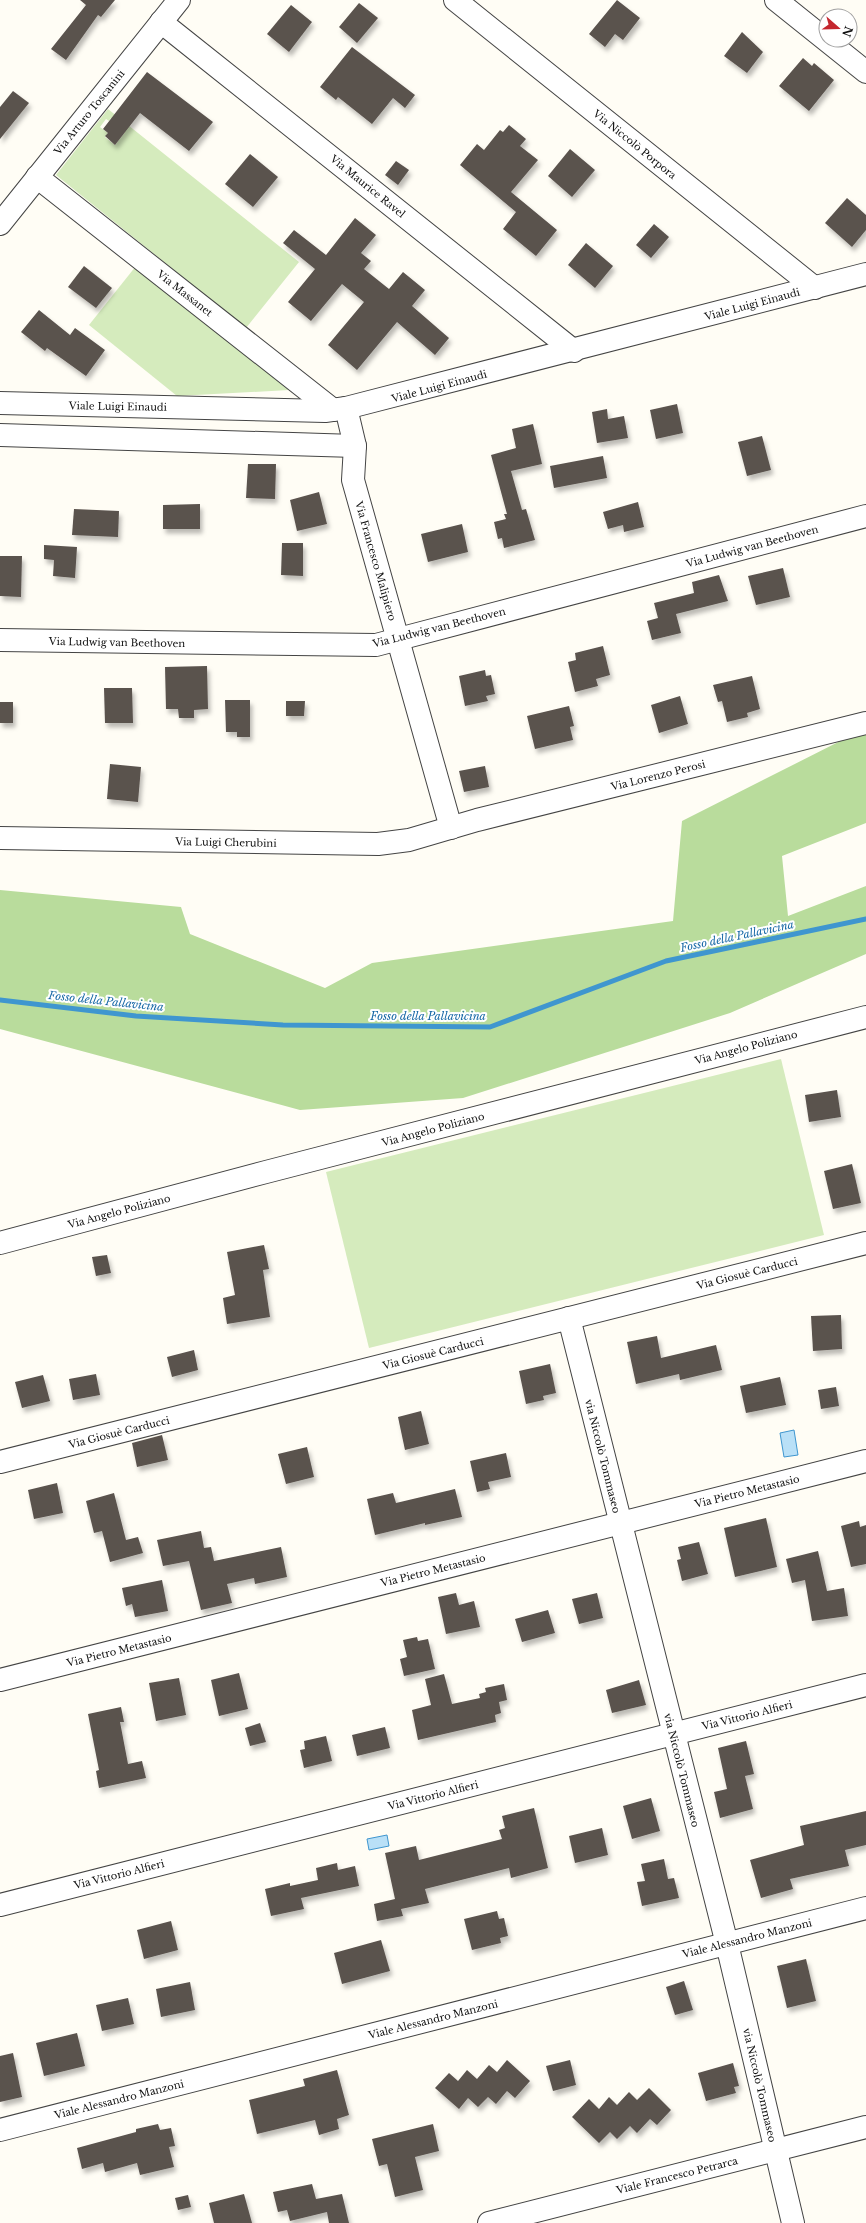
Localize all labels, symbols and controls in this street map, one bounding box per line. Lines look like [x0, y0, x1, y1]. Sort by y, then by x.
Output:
north arrow [818, 8, 858, 48]
text: N [839, 24, 856, 39]
street label: Via Arturo Toscanini [51, 67, 128, 158]
street label: Via Niccolò Porpora [590, 106, 679, 182]
street label: Via Maurice Ravel [327, 151, 408, 221]
street label: Via Massanet [154, 267, 215, 319]
street label: Viale Luigi Einaudi [702, 285, 802, 324]
street label: Viale Luigi Einaudi [389, 367, 489, 406]
street label: Viale Luigi Einaudi [68, 399, 168, 414]
street label: Via Francesco Malipiero [352, 499, 399, 623]
street label: Via Ludwig van Beethoven [684, 523, 820, 571]
street label: Via Ludwig van Beethoven [370, 605, 507, 651]
street label: Via Ludwig van Beethoven [48, 635, 185, 650]
street label: Via Lorenzo Perosi [609, 757, 707, 794]
street label: Via Luigi Cherubini [174, 835, 277, 850]
water label: Fosso della Pallavicina [678, 917, 795, 955]
water label: Fosso della Pallavicina [47, 988, 164, 1014]
water label: Fosso della Pallavicina [369, 1009, 486, 1023]
street label: Via Angelo Poliziano [692, 1027, 799, 1068]
street label: Via Angelo Poliziano [379, 1109, 486, 1150]
street label: Via Angelo Poliziano [65, 1191, 172, 1232]
street label: Via Giosuè Carducci [694, 1254, 800, 1293]
street label: Via Giosuè Carducci [380, 1334, 486, 1373]
street label: via Niccolò Tommaseo [582, 1398, 623, 1515]
street label: Via Giosuè Carducci [66, 1413, 172, 1452]
street label: Via Pietro Metastasio [692, 1472, 801, 1511]
street label: Via Pietro Metastasio [378, 1551, 487, 1590]
street label: Via Pietro Metastasio [64, 1631, 173, 1670]
street label: Via Vittorio Alfieri [700, 1698, 794, 1733]
street label: via Niccolò Tommaseo [661, 1712, 702, 1829]
street label: Via Vittorio Alfieri [386, 1778, 480, 1813]
street label: Via Vittorio Alfieri [72, 1857, 166, 1892]
street label: Viale Alessandro Manzoni [680, 1916, 814, 1961]
street label: Viale Alessandro Manzoni [366, 1997, 500, 2042]
street label: via Niccolò Tommaseo [740, 2027, 779, 2144]
street label: Viale Alessandro Manzoni [52, 2077, 186, 2122]
street label: Viale Francesco Petrarca [614, 2154, 740, 2197]

